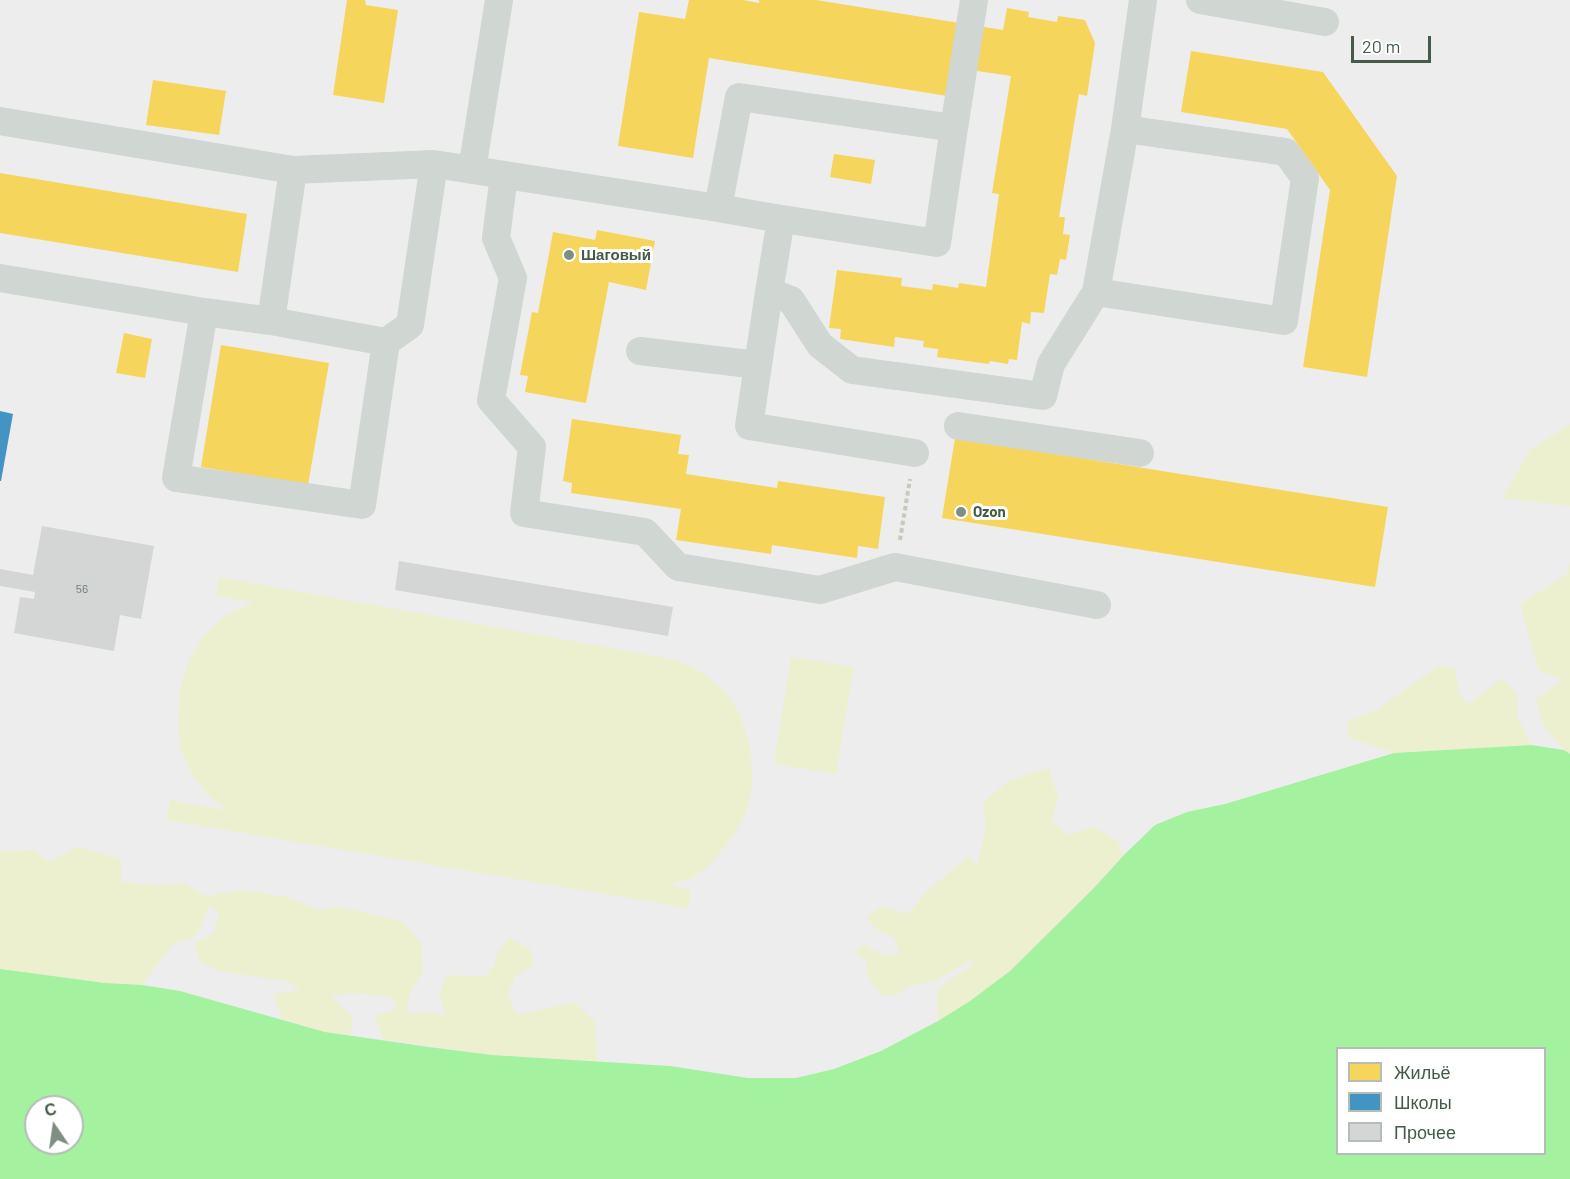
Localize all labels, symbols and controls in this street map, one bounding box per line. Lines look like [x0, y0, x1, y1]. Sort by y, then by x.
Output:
scale bar [1354, 24, 1434, 62]
text: 20 m [1362, 35, 1400, 57]
place label: Шаговый [581, 246, 651, 264]
marker: Шаговый [562, 248, 576, 262]
place label: Ozon [973, 503, 1006, 521]
marker: Ozon [954, 505, 968, 519]
house number: 56 [76, 582, 88, 596]
legend [1336, 1047, 1546, 1155]
text: Жильё [1394, 1061, 1451, 1083]
text: Школы [1394, 1091, 1452, 1113]
north arrow [24, 1095, 84, 1155]
text: С [43, 1098, 58, 1119]
text: Прочее [1394, 1121, 1456, 1143]

